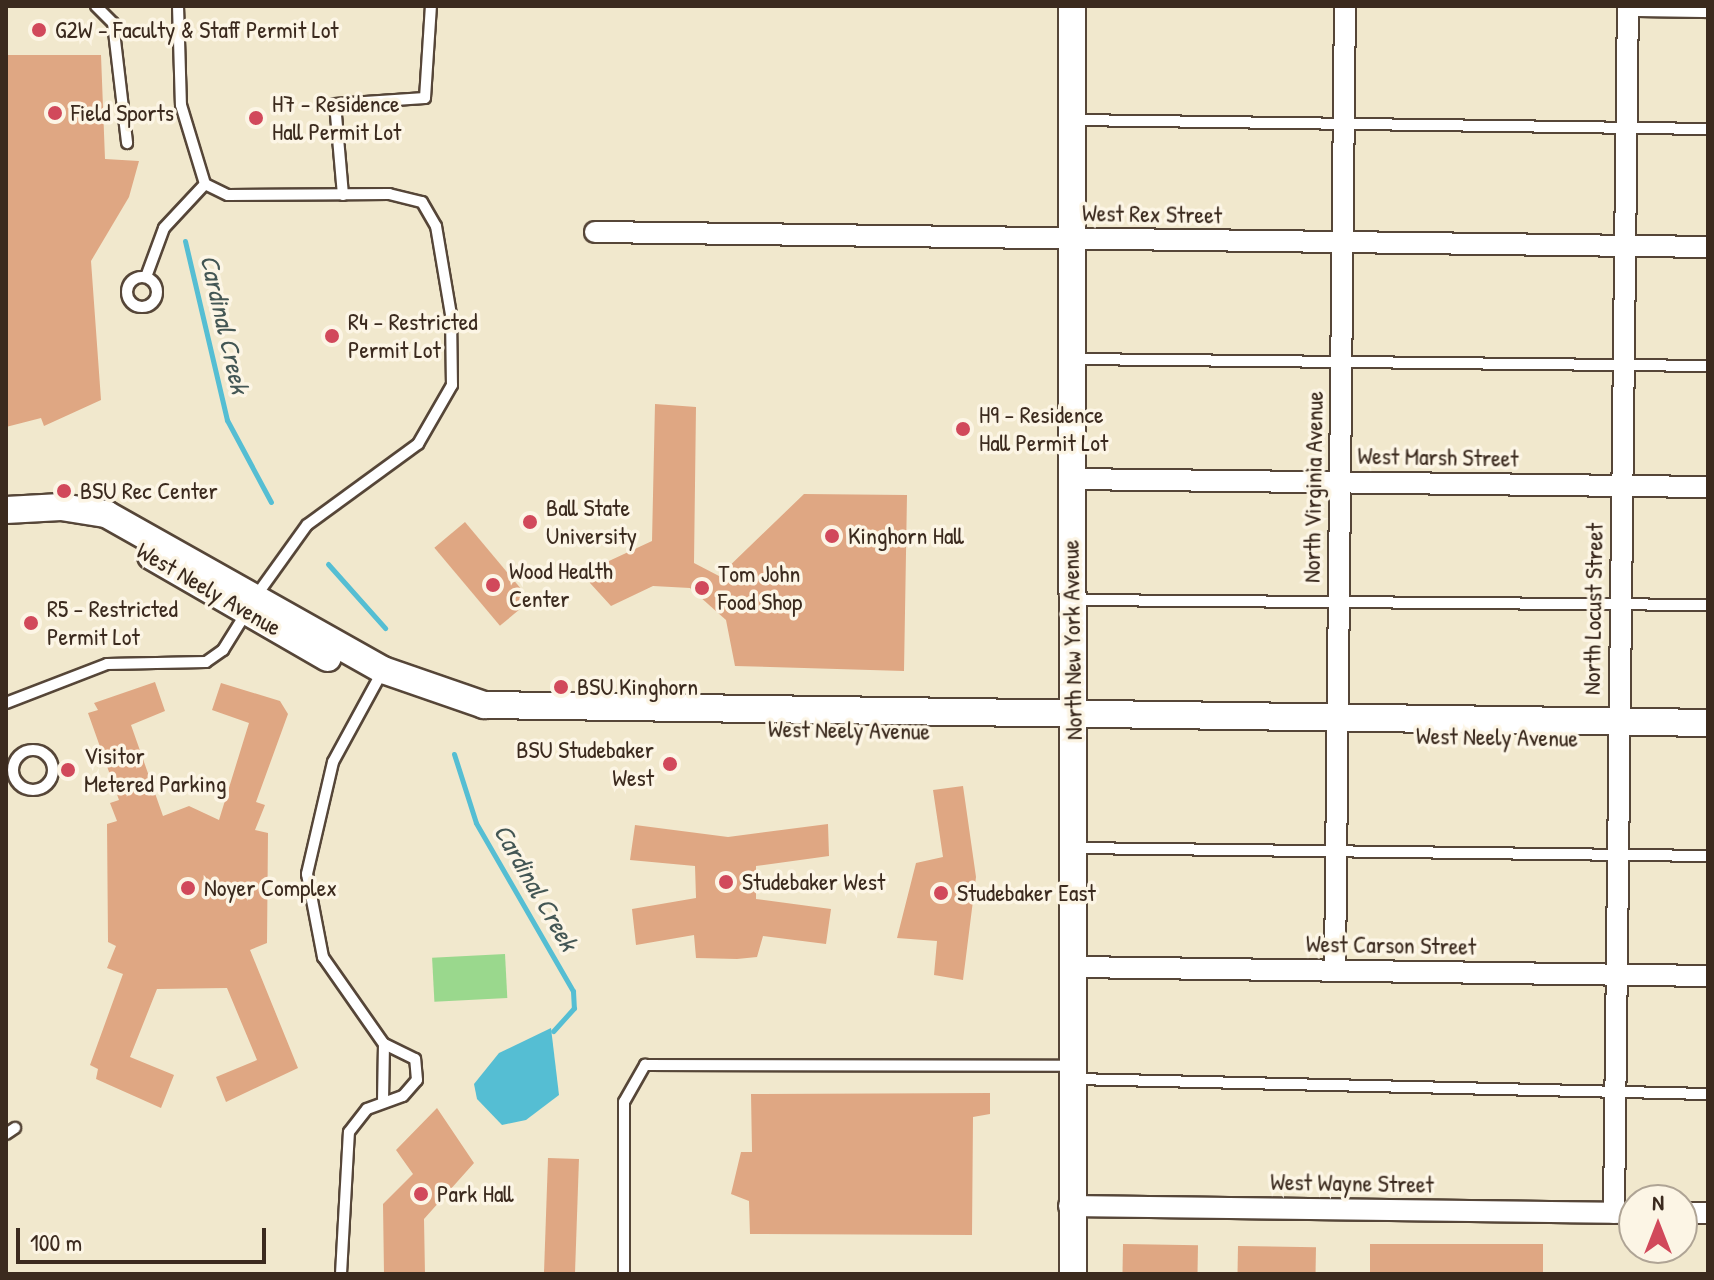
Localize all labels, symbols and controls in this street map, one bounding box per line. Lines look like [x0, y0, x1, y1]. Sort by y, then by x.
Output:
place label: G2W - Faculty & Staff Permit Lot [55, 16, 339, 44]
marker: G2W - Faculty & Staff Permit Lot [30, 21, 48, 39]
place label: H7 - Residence Hall Permit Lot [272, 90, 401, 146]
place label: Field Sports [71, 99, 174, 127]
marker: Field Sports [46, 104, 64, 122]
marker: H7 - Residence Hall Permit Lot [247, 109, 265, 127]
street label: West Rex Street [1082, 198, 1222, 230]
water label: Cardinal Creek [194, 252, 256, 396]
place label: R4 - Restricted Permit Lot [348, 308, 478, 364]
marker: R4 - Restricted Permit Lot [323, 327, 341, 345]
street label: North Virginia Avenue [1297, 391, 1329, 583]
place label: H9 - Residence Hall Permit Lot [979, 401, 1108, 457]
marker: H9 - Residence Hall Permit Lot [954, 420, 972, 438]
street label: West Marsh Street [1357, 441, 1519, 473]
place label: BSU Rec Center [80, 477, 218, 505]
marker: BSU Rec Center [55, 482, 73, 500]
place label: Ball State University [546, 494, 637, 550]
marker: Ball State University [521, 513, 539, 531]
place label: Kinghorn Hall [848, 522, 964, 550]
street label: North Locust Street [1577, 523, 1609, 695]
marker: Kinghorn Hall [823, 527, 841, 545]
street label: West Neely Avenue [132, 536, 286, 642]
street label: North New York Avenue [1056, 540, 1088, 740]
place label: Wood Health Center [509, 557, 613, 613]
place label: Tom John Food Shop [718, 560, 802, 616]
marker: Wood Health Center [484, 576, 502, 594]
marker: Tom John Food Shop [693, 579, 711, 597]
place label: R5 - Restricted Permit Lot [47, 595, 178, 651]
marker: R5 - Restricted Permit Lot [22, 614, 40, 632]
place label: BSU Kinghorn [577, 673, 698, 701]
marker: BSU Kinghorn [552, 678, 570, 696]
street label: West Neely Avenue [768, 714, 930, 746]
street label: West Neely Avenue [1416, 721, 1578, 753]
place label: BSU Studebaker West [516, 736, 654, 792]
place label: Visitor Metered Parking [84, 742, 226, 798]
marker: BSU Studebaker West [661, 755, 679, 773]
marker: Visitor Metered Parking [59, 761, 77, 779]
water label: Cardinal Creek [487, 818, 585, 956]
place label: Studebaker West [742, 868, 885, 896]
marker: Studebaker West [717, 873, 735, 891]
place label: Noyer Complex [204, 874, 337, 902]
marker: Noyer Complex [179, 879, 197, 897]
place label: Studebaker East [957, 879, 1096, 907]
marker: Studebaker East [932, 884, 950, 902]
street label: West Carson Street [1306, 929, 1476, 961]
street label: West Wayne Street [1270, 1167, 1434, 1199]
place label: Park Hall [437, 1180, 514, 1208]
north arrow [1618, 1184, 1698, 1264]
marker: Park Hall [412, 1185, 430, 1203]
text: N [1652, 1187, 1664, 1217]
scale bar [20, 1212, 270, 1262]
text: 100 m [30, 1226, 82, 1258]

